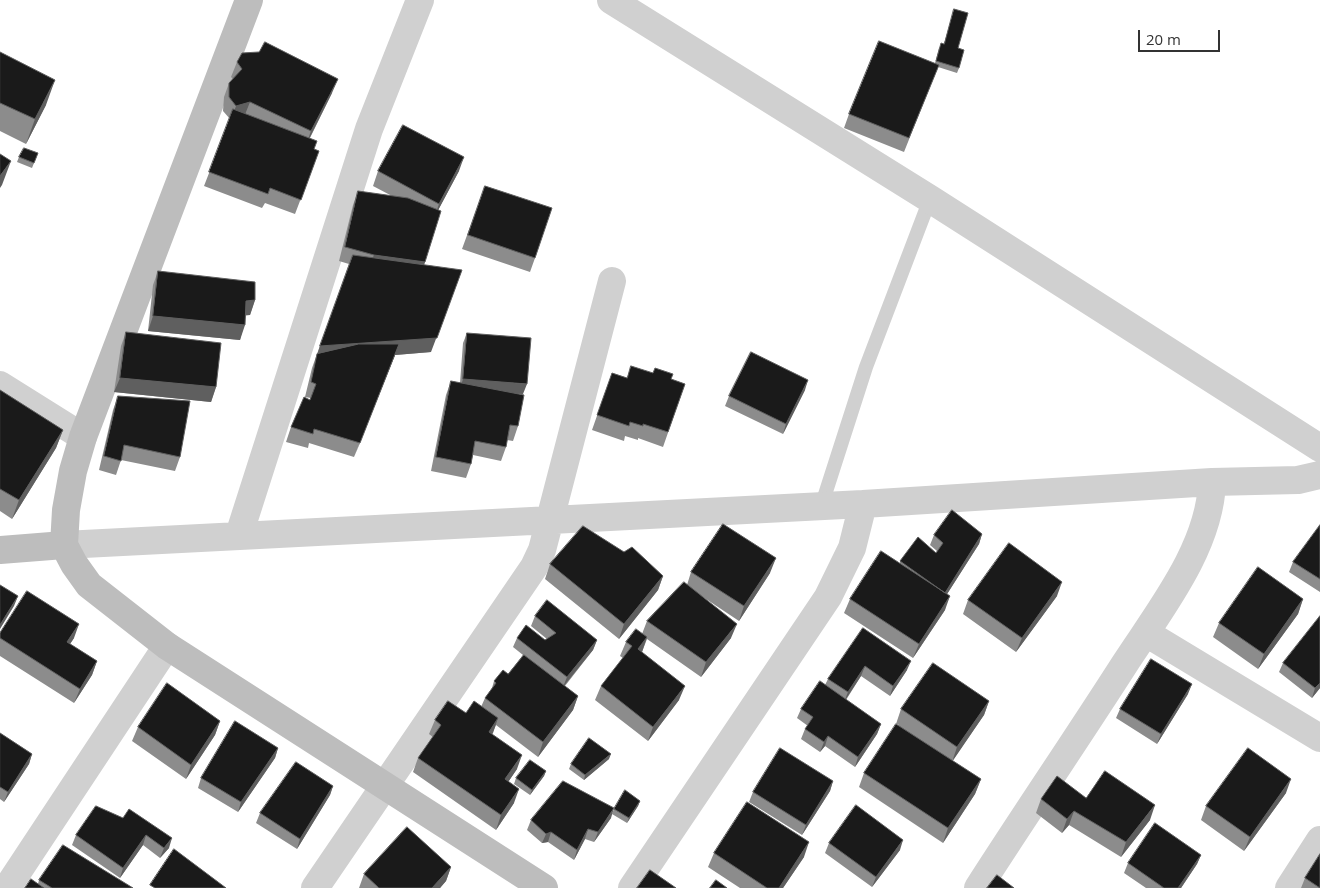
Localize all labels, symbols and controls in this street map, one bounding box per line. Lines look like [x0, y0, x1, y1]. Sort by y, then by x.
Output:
scale bar [1140, 20, 1222, 52]
text: 20 m [1146, 29, 1181, 49]

